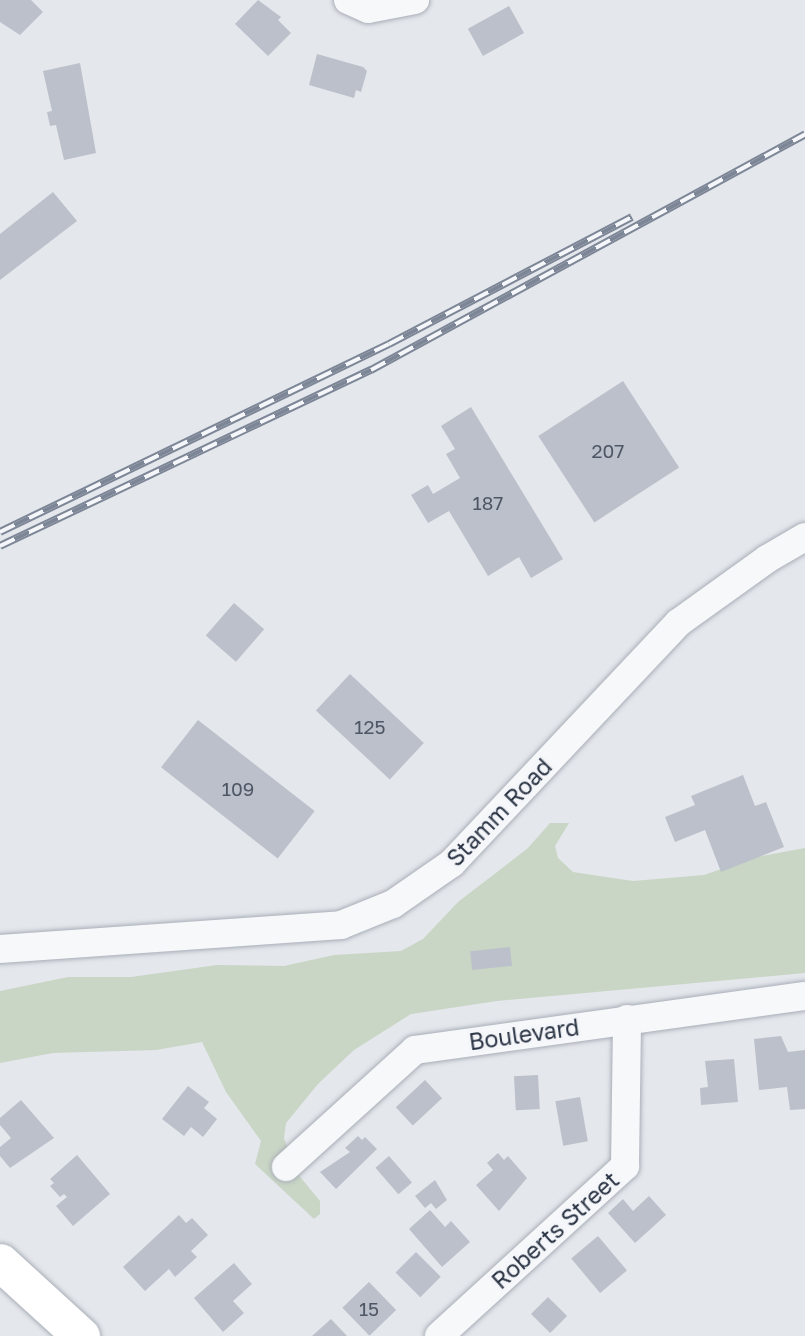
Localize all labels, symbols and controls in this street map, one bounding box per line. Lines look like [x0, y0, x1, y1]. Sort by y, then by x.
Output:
house number: 207 [592, 440, 624, 462]
house number: 187 [473, 492, 503, 514]
house number: 125 [354, 716, 386, 738]
street label: Stamm Road [441, 752, 557, 872]
house number: 109 [222, 778, 254, 800]
street label: Boulevard [467, 1013, 581, 1055]
street label: Roberts Street [486, 1166, 624, 1294]
house number: 15 [359, 1298, 379, 1320]

